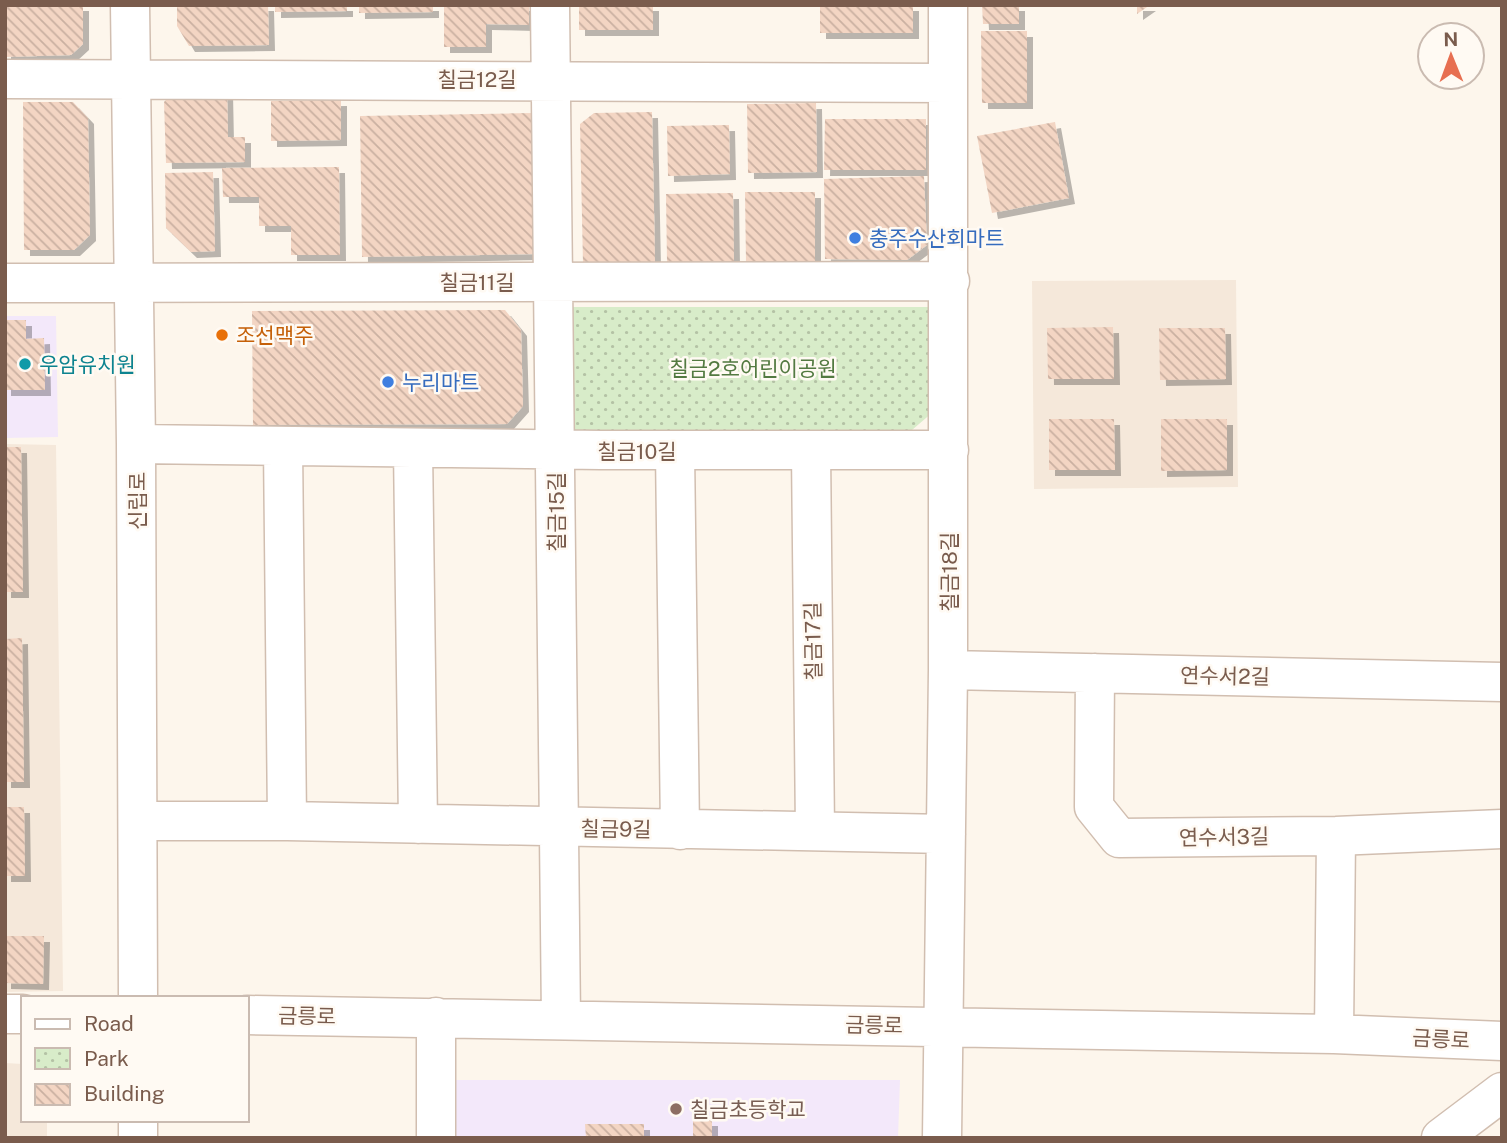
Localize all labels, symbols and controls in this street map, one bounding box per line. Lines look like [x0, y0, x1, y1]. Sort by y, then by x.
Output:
north arrow [1416, 21, 1486, 91]
text: N [1443, 28, 1458, 50]
street label: 칠금12길 [437, 67, 517, 92]
place label: 충주수산회마트 [869, 226, 1004, 251]
marker: 충주수산회마트 [847, 230, 863, 246]
street label: 칠금11길 [439, 270, 515, 295]
place label: 조선맥주 [236, 323, 313, 348]
marker: 조선맥주 [214, 327, 230, 343]
place label: 우암유치원 [39, 352, 136, 377]
marker: 우암유치원 [17, 356, 33, 372]
park label: 칠금2호어린이공원 [669, 356, 837, 381]
place label: 누리마트 [402, 370, 479, 395]
marker: 누리마트 [380, 374, 396, 390]
street label: 칠금10길 [597, 439, 677, 464]
street label: 신립로 [125, 472, 150, 530]
street label: 칠금15길 [544, 472, 569, 552]
street label: 칠금18길 [937, 532, 962, 612]
street label: 칠금17길 [800, 601, 826, 681]
street label: 연수서2길 [1180, 663, 1270, 689]
street label: 칠금9길 [580, 816, 652, 842]
street label: 연수서3길 [1179, 824, 1269, 850]
legend [21, 996, 248, 1122]
street label: 금릉로 [278, 1003, 336, 1029]
text: Road [84, 1011, 134, 1036]
street label: 금릉로 [845, 1012, 903, 1038]
street label: 금릉로 [1411, 1025, 1471, 1053]
text: Park [84, 1046, 129, 1071]
text: Building [84, 1081, 165, 1106]
place label: 칠금초등학교 [690, 1097, 806, 1122]
marker: 칠금초등학교 [668, 1101, 684, 1117]

